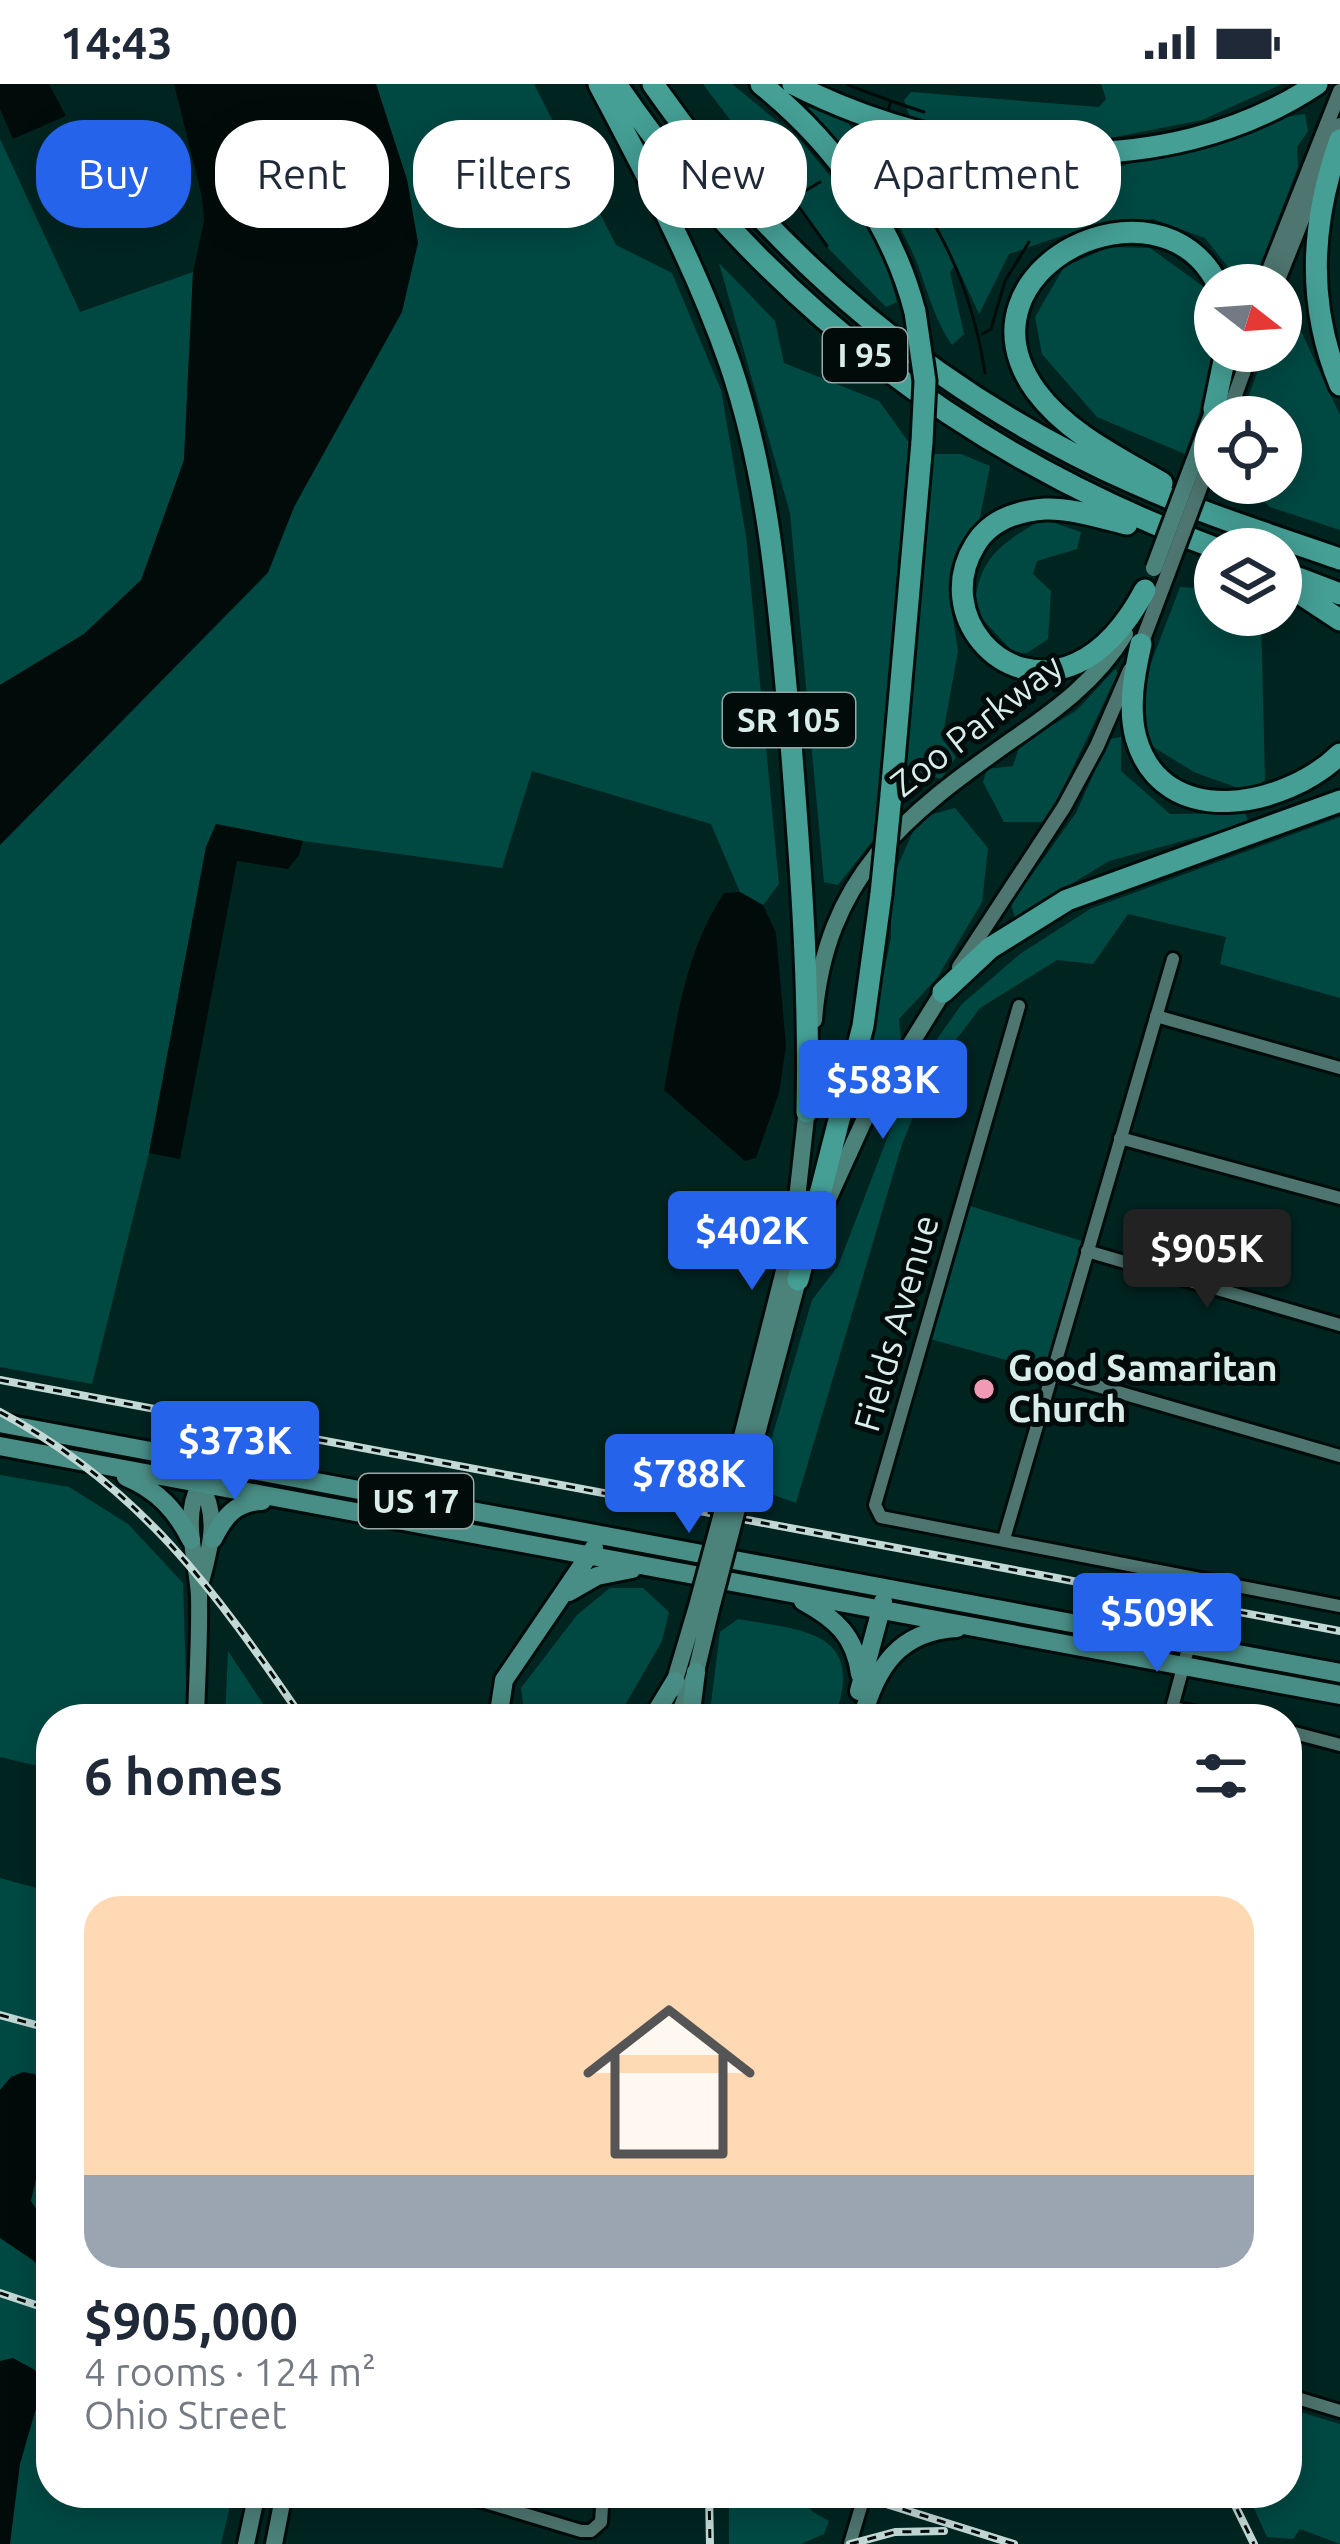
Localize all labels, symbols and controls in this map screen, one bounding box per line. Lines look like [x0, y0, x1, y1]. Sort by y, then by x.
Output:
text: 14:43 [60, 17, 173, 68]
chip: Buy [36, 120, 191, 228]
chip: Rent [215, 120, 389, 228]
chip: Filters [413, 120, 614, 228]
chip: New [638, 120, 807, 228]
chip: Apartment [831, 120, 1121, 228]
north arrow [1194, 264, 1302, 372]
map controls [1194, 264, 1302, 636]
road number: I 95 [823, 328, 907, 382]
button: locate [1194, 396, 1302, 504]
button: layers [1194, 528, 1302, 636]
street label: Zoo Parkway [882, 645, 1069, 804]
road number: SR 105 [723, 693, 855, 747]
pin: $583K [799, 1040, 967, 1142]
text: $583K [826, 1057, 940, 1100]
pin: $402K [668, 1191, 836, 1293]
text: $402K [695, 1208, 809, 1251]
pin: $905K [1123, 1209, 1291, 1311]
street label: Fields Avenue [845, 1210, 946, 1436]
text: $905K [1150, 1226, 1264, 1269]
place label: Good Samaritan Church [1008, 1347, 1278, 1429]
marker: Good Samaritan Church [971, 1376, 997, 1402]
pin: $373K [151, 1401, 319, 1503]
text: $373K [178, 1418, 292, 1461]
pin: $788K [605, 1434, 773, 1536]
text: $788K [632, 1451, 746, 1494]
road number: US 17 [359, 1474, 473, 1528]
pin: $509K [1073, 1573, 1241, 1675]
text: $509K [1100, 1590, 1214, 1633]
icon: filters [1188, 1743, 1254, 1809]
text: 6 homes [84, 1747, 283, 1805]
icon: home [561, 1974, 777, 2190]
text: $905,000 [84, 2292, 298, 2350]
text: 4 rooms · 124 m² [84, 2350, 376, 2393]
text: Ohio Street [84, 2393, 287, 2436]

